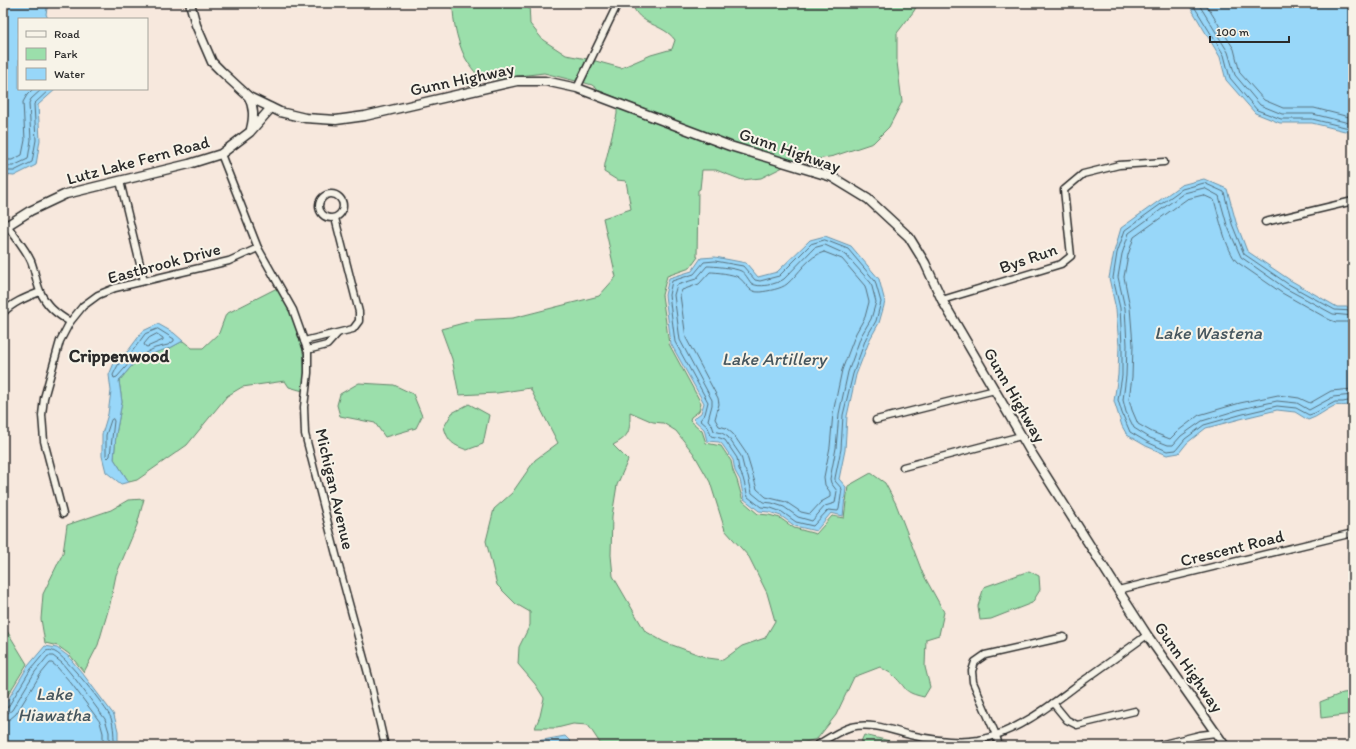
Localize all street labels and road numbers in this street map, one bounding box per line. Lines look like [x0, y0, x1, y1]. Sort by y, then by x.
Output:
street label: Gunn Highway [408, 58, 516, 100]
street label: Gunn Highway [737, 123, 843, 177]
street label: Lutz Lake Fern Road [64, 131, 212, 189]
street label: Eastbrook Drive [105, 238, 223, 288]
street label: Bys Run [996, 239, 1060, 277]
street label: Gunn Highway [980, 344, 1050, 446]
street label: Michigan Avenue [311, 426, 359, 552]
street label: Crescent Road [1178, 525, 1287, 571]
street label: Gunn Highway [1150, 618, 1228, 716]

